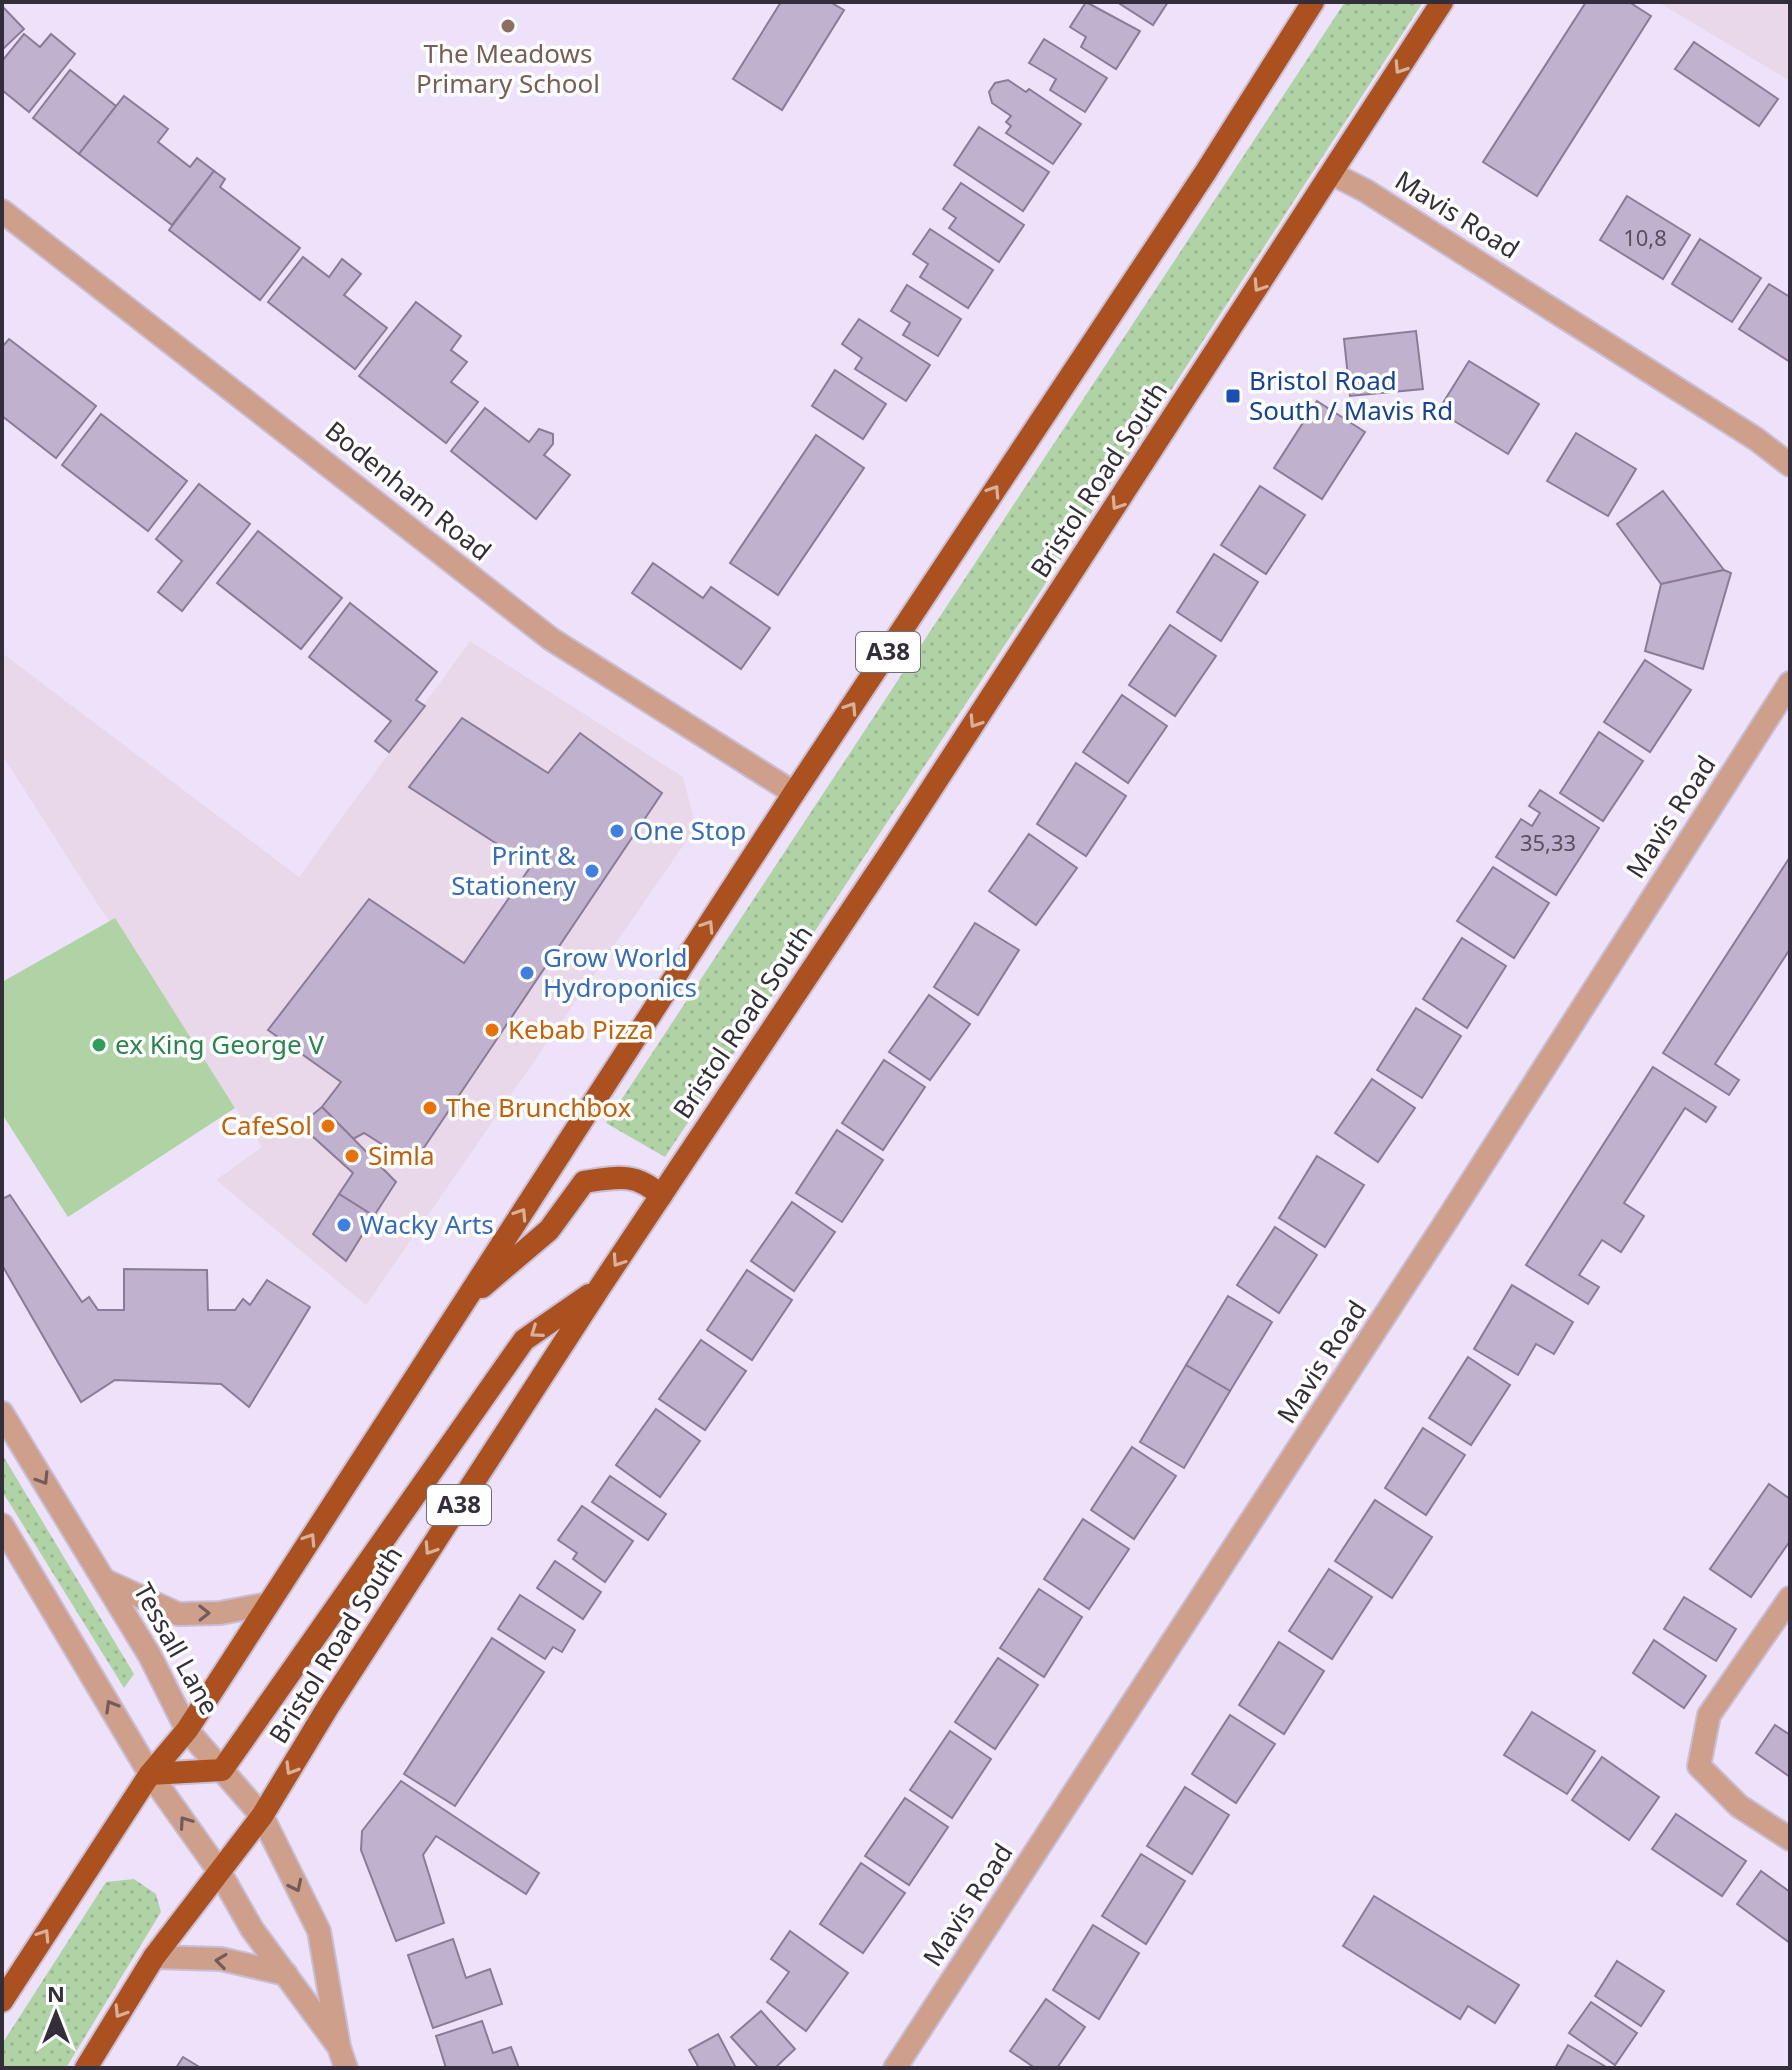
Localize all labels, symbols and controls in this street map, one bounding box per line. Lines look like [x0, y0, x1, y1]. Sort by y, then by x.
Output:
marker: The Meadows Primary School [499, 17, 517, 35]
place label: The Meadows Primary School [416, 35, 600, 101]
one-way arrow [1395, 59, 1410, 73]
street label: Mavis Road [1389, 162, 1526, 266]
house number: 10,8 [1623, 222, 1667, 252]
one-way arrow [1254, 277, 1269, 292]
place label: Bristol Road South / Mavis Rd [1249, 362, 1453, 428]
street label: Bristol Road South [1021, 375, 1175, 584]
marker: Bristol Road South / Mavis Rd [1224, 387, 1242, 405]
street label: Bodenham Road [318, 412, 499, 568]
one-way arrow [984, 486, 999, 500]
one-way arrow [1112, 495, 1127, 510]
road number: A38 [856, 632, 920, 672]
one-way arrow [841, 702, 856, 717]
one-way arrow [970, 713, 985, 727]
street label: Mavis Road [1617, 748, 1723, 885]
place label: One Stop [633, 812, 746, 848]
marker: One Stop [608, 822, 626, 840]
house number: 35,33 [1520, 827, 1576, 857]
place label: Print & Stationery [451, 837, 577, 903]
marker: Print & Stationery [583, 862, 601, 880]
street label: Bristol Road South [664, 918, 820, 1125]
one-way arrow [699, 920, 714, 934]
place label: Grow World Hydroponics [543, 939, 697, 1005]
marker: Grow World Hydroponics [518, 964, 536, 982]
place label: Kebab Pizza [508, 1011, 654, 1047]
marker: Kebab Pizza [483, 1021, 501, 1039]
place label: ex King George V [115, 1026, 324, 1062]
marker: ex King George V [90, 1036, 108, 1054]
place label: The Brunchbox [446, 1089, 631, 1125]
marker: The Brunchbox [421, 1099, 439, 1117]
place label: CafeSol [221, 1107, 312, 1143]
marker: CafeSol [319, 1117, 337, 1135]
place label: Simla [368, 1137, 435, 1173]
marker: Simla [343, 1147, 361, 1165]
place label: Wacky Arts [360, 1206, 494, 1242]
one-way arrow [511, 1208, 526, 1223]
marker: Wacky Arts [335, 1216, 353, 1234]
one-way arrow [613, 1252, 628, 1267]
street label: Mavis Road [1268, 1293, 1374, 1430]
one-way arrow [531, 1322, 545, 1337]
one-way arrow [33, 1470, 49, 1485]
road number: A38 [427, 1485, 491, 1525]
one-way arrow [300, 1533, 315, 1548]
street label: Bristol Road South [260, 1539, 410, 1750]
one-way arrow [425, 1541, 440, 1555]
street label: Tessall Lane [126, 1576, 228, 1721]
one-way arrow [198, 1605, 211, 1622]
one-way arrow [105, 1700, 121, 1715]
one-way arrow [285, 1760, 301, 1775]
one-way arrow [180, 1817, 194, 1831]
street label: Mavis Road [914, 1836, 1020, 1973]
one-way arrow [286, 1877, 302, 1892]
one-way arrow [35, 1930, 50, 1944]
one-way arrow [214, 1952, 227, 1969]
north arrow [16, 1974, 96, 2054]
text: N [47, 1978, 65, 2008]
one-way arrow [114, 2004, 129, 2018]

